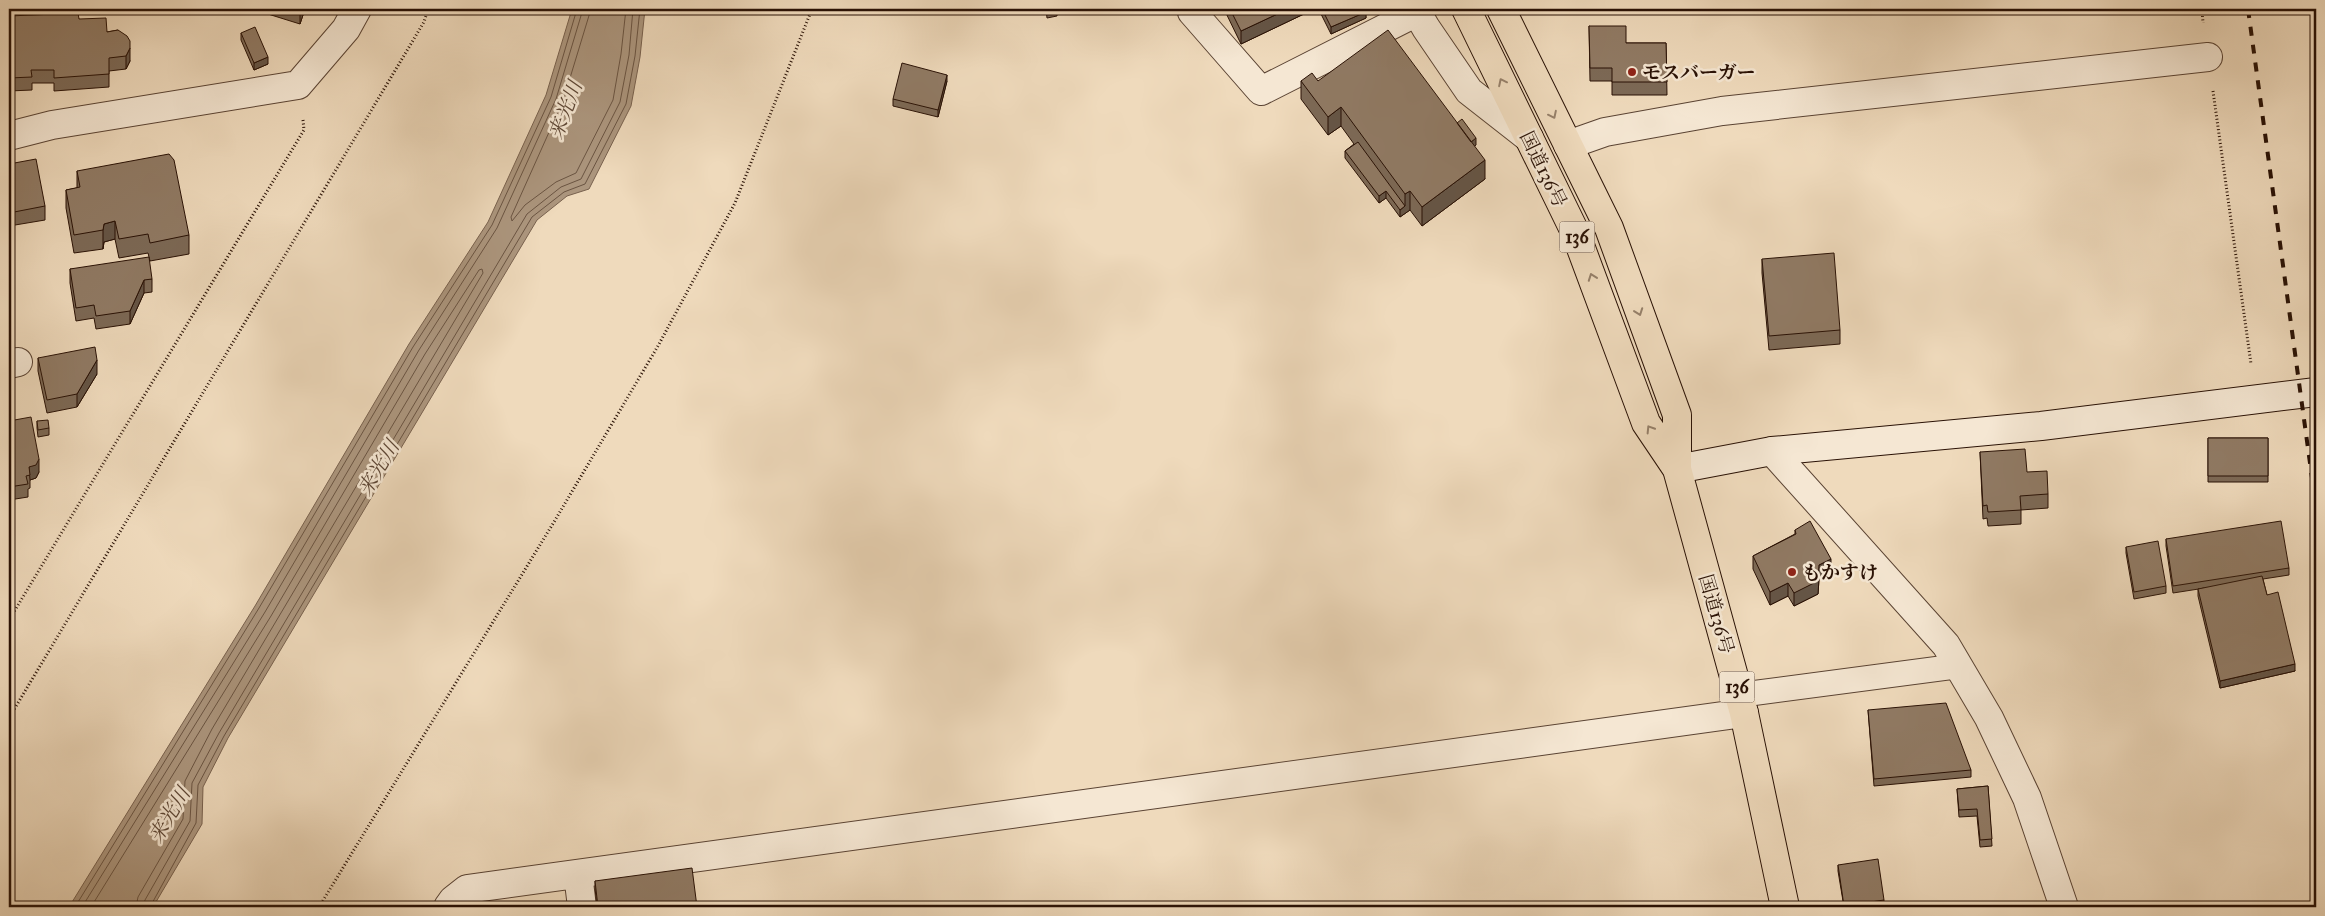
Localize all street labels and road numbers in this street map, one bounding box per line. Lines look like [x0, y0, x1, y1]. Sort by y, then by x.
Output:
street label: 国道136号 [1515, 127, 1572, 211]
road number: 136 [1560, 222, 1594, 252]
street label: 国道136号 [1694, 572, 1739, 657]
road number: 136 [1720, 672, 1754, 702]

